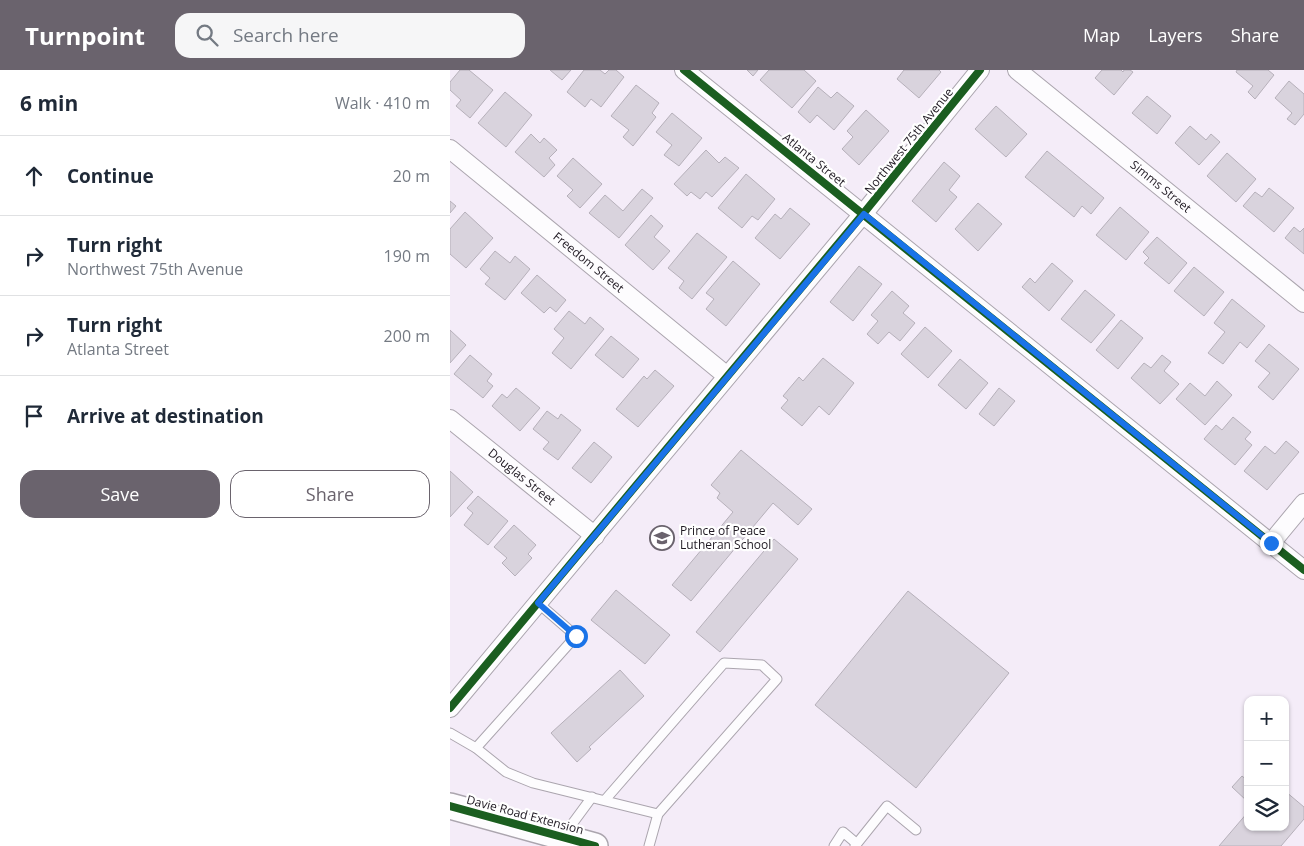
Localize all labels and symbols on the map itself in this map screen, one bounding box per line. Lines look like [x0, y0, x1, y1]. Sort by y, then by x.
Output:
street label: Northwest 75th Avenue [860, 84, 957, 197]
street label: Atlanta Street [779, 129, 849, 190]
street label: Simms Street [1127, 156, 1195, 216]
street label: Freedom Street [550, 228, 628, 296]
street label: Douglas Street [485, 444, 559, 509]
place label: Prince of Peace Lutheran School [680, 522, 771, 553]
school or university icon: Prince of Peace Lutheran School [649, 525, 675, 551]
route end [1260, 532, 1283, 555]
route start [565, 625, 588, 648]
street label: Davie Road Extension [465, 791, 586, 838]

